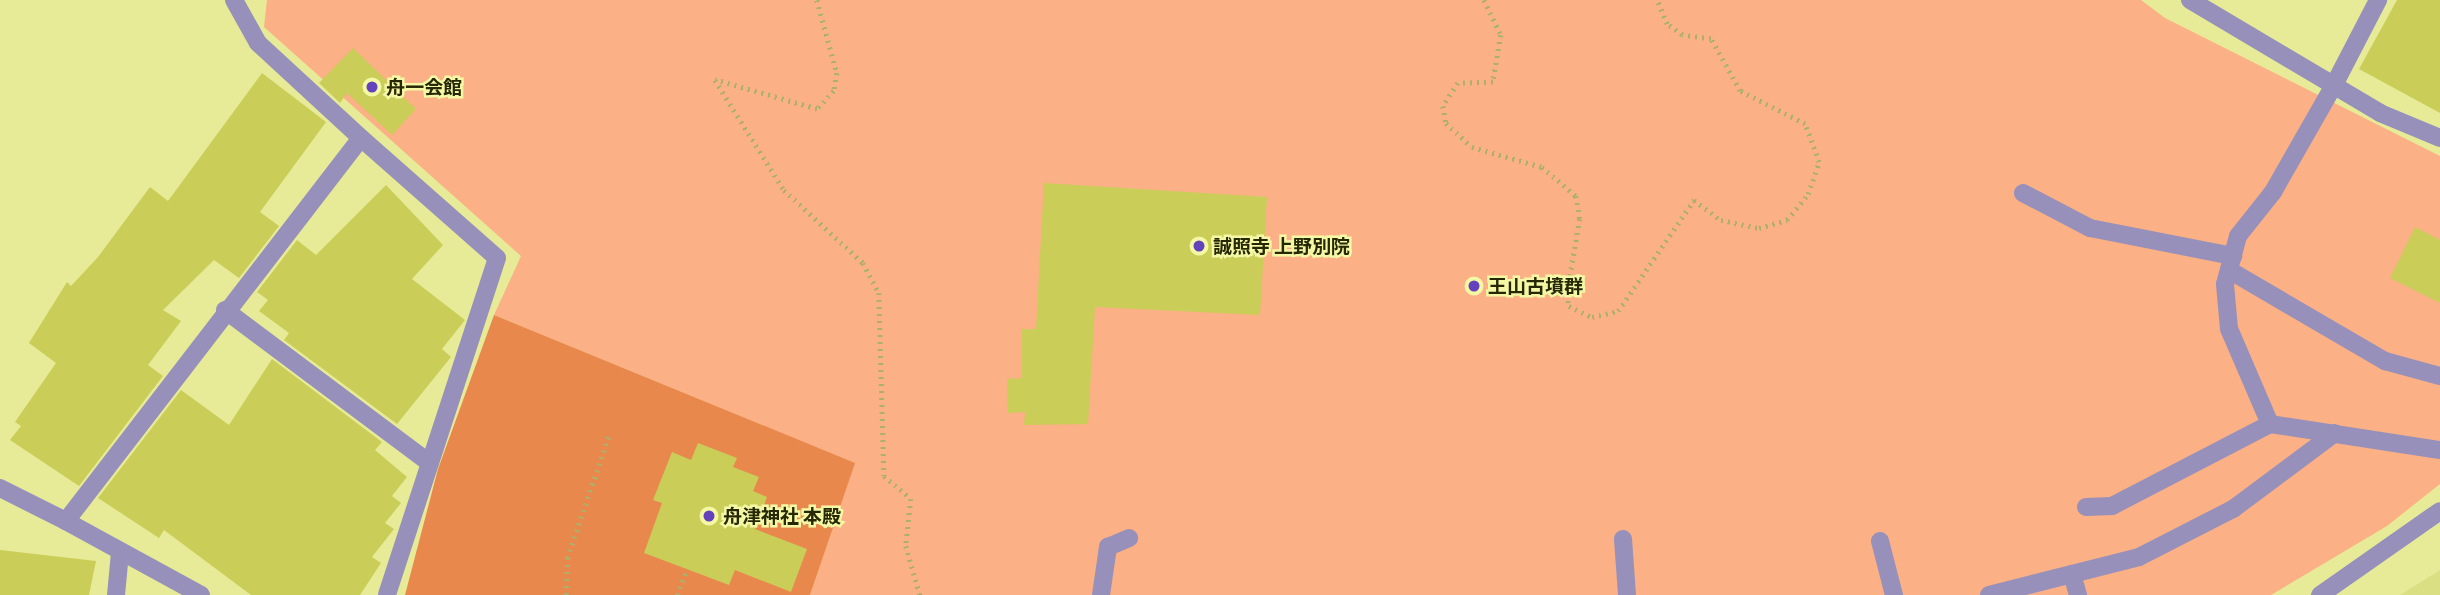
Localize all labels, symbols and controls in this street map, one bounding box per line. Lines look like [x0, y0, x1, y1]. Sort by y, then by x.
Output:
place label: 舟一会館 [386, 76, 462, 98]
marker: 舟一会館 [364, 79, 380, 95]
place label: 誠照寺 上野別院 [1213, 235, 1350, 257]
marker: 誠照寺 上野別院 [1191, 238, 1207, 254]
place label: 王山古墳群 [1488, 275, 1583, 297]
marker: 王山古墳群 [1466, 278, 1482, 294]
place label: 舟津神社 本殿 [723, 505, 841, 527]
marker: 舟津神社 本殿 [701, 508, 717, 524]

